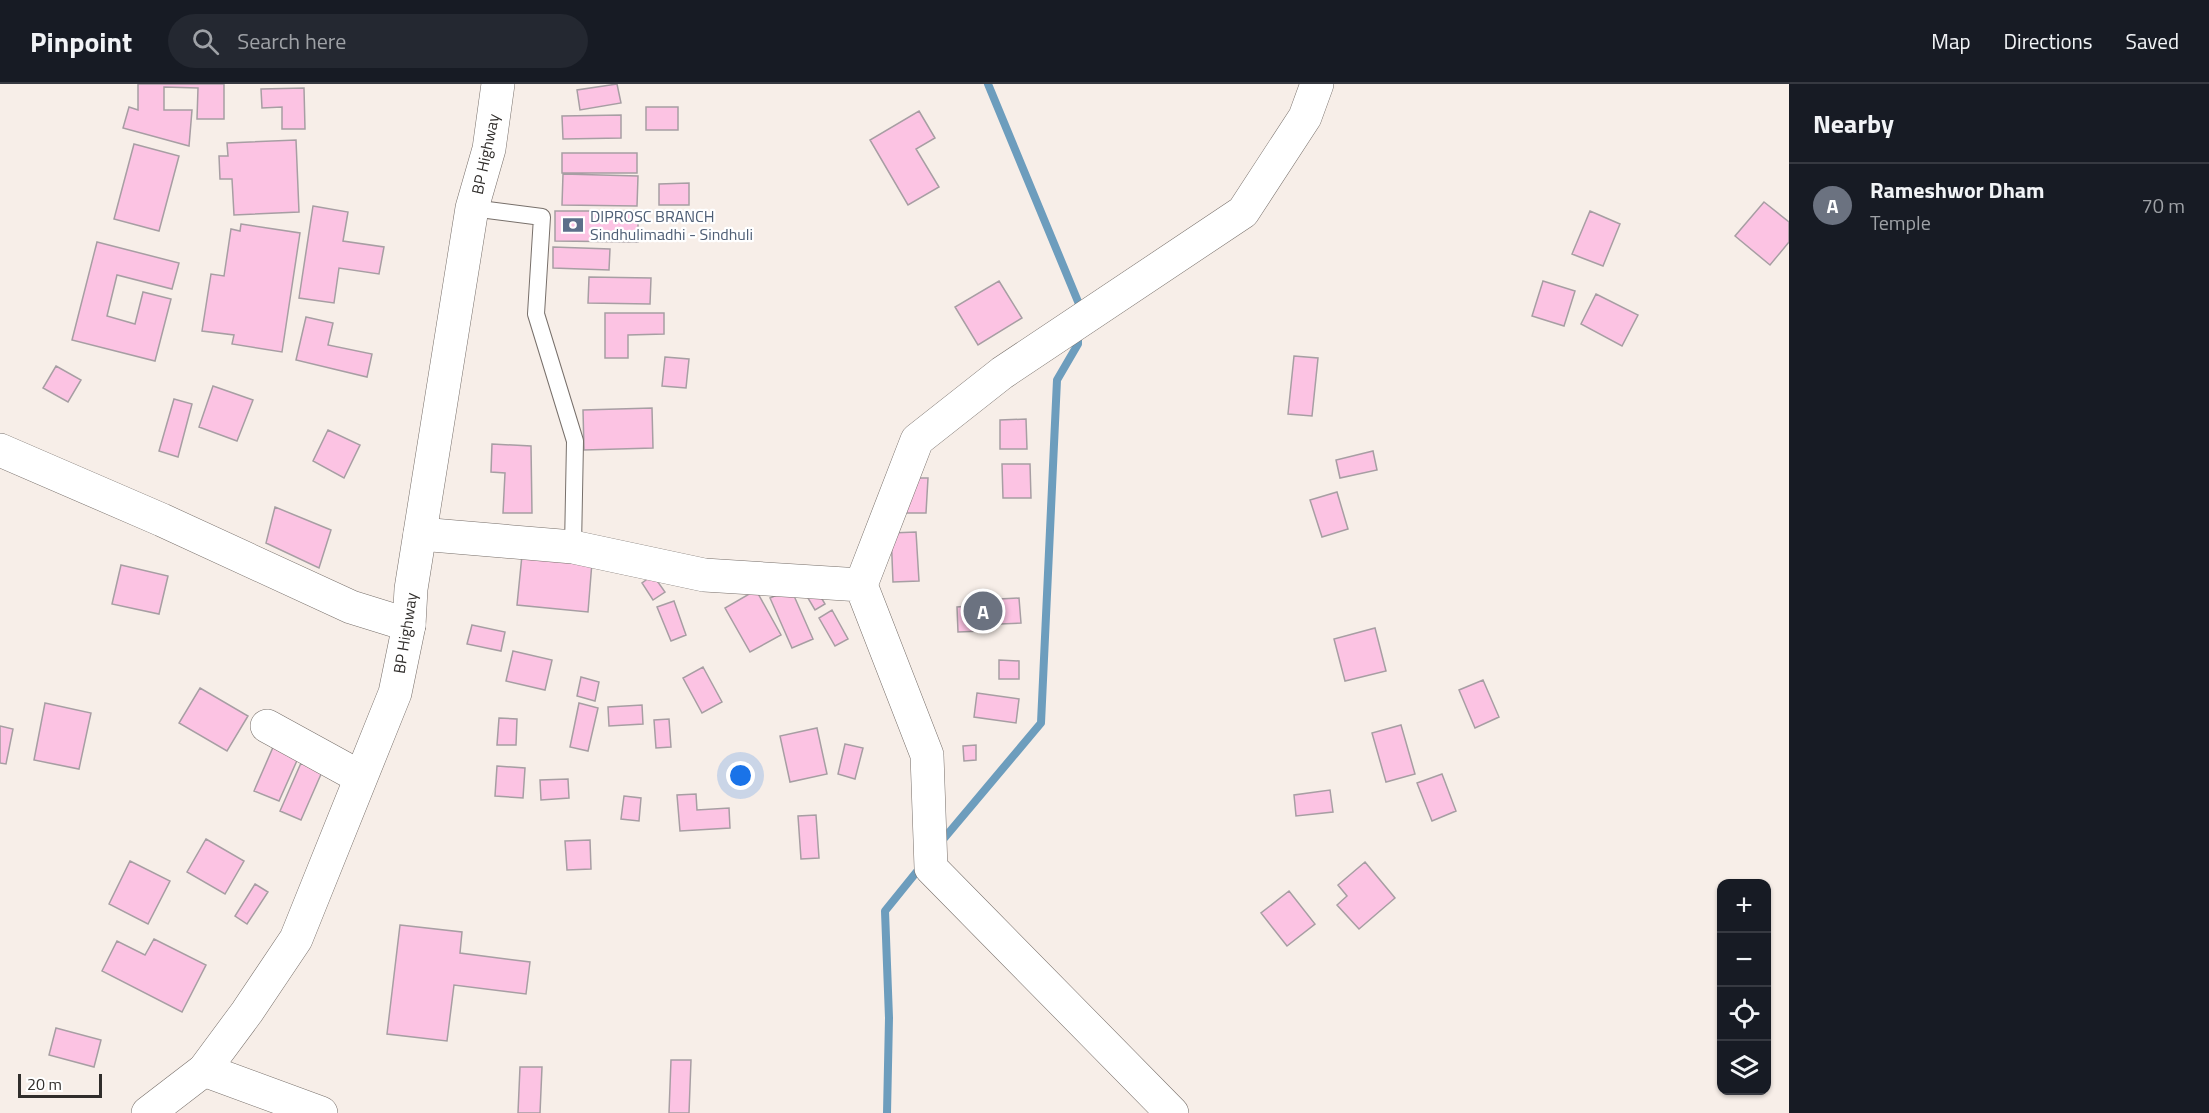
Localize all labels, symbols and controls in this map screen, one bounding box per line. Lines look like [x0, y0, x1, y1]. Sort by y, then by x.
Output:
search box [168, 14, 588, 68]
text: Pinpoint [30, 20, 132, 63]
text: Search here [237, 24, 346, 58]
icon: search [189, 25, 222, 58]
text: Map [1931, 25, 1971, 57]
text: Directions [2004, 25, 2093, 57]
text: Saved [2126, 25, 2179, 57]
text: Nearby [1813, 104, 1894, 143]
street label: BP Highway [465, 111, 505, 196]
text: Rameshwor Dham [1870, 173, 2045, 207]
text: A [1826, 190, 1839, 221]
text: 70 m [2141, 190, 2185, 221]
place label: DIPROSC BRANCH Sindhulimadhi - Sindhuli [590, 204, 753, 246]
text: Temple [1870, 207, 1931, 238]
bank icon: DIPROSC BRANCH Sindhulimadhi - Sindhuli [561, 213, 585, 237]
pin: A [964, 588, 1002, 634]
street label: BP Highway [387, 591, 423, 675]
your location [726, 761, 755, 790]
map controls [1717, 879, 1771, 1095]
button: + [1717, 879, 1771, 933]
button: − [1717, 933, 1771, 987]
button: locate [1717, 987, 1771, 1041]
button: layers [1717, 1041, 1771, 1095]
scale bar [18, 1071, 102, 1098]
text: 20 m [27, 1072, 62, 1096]

